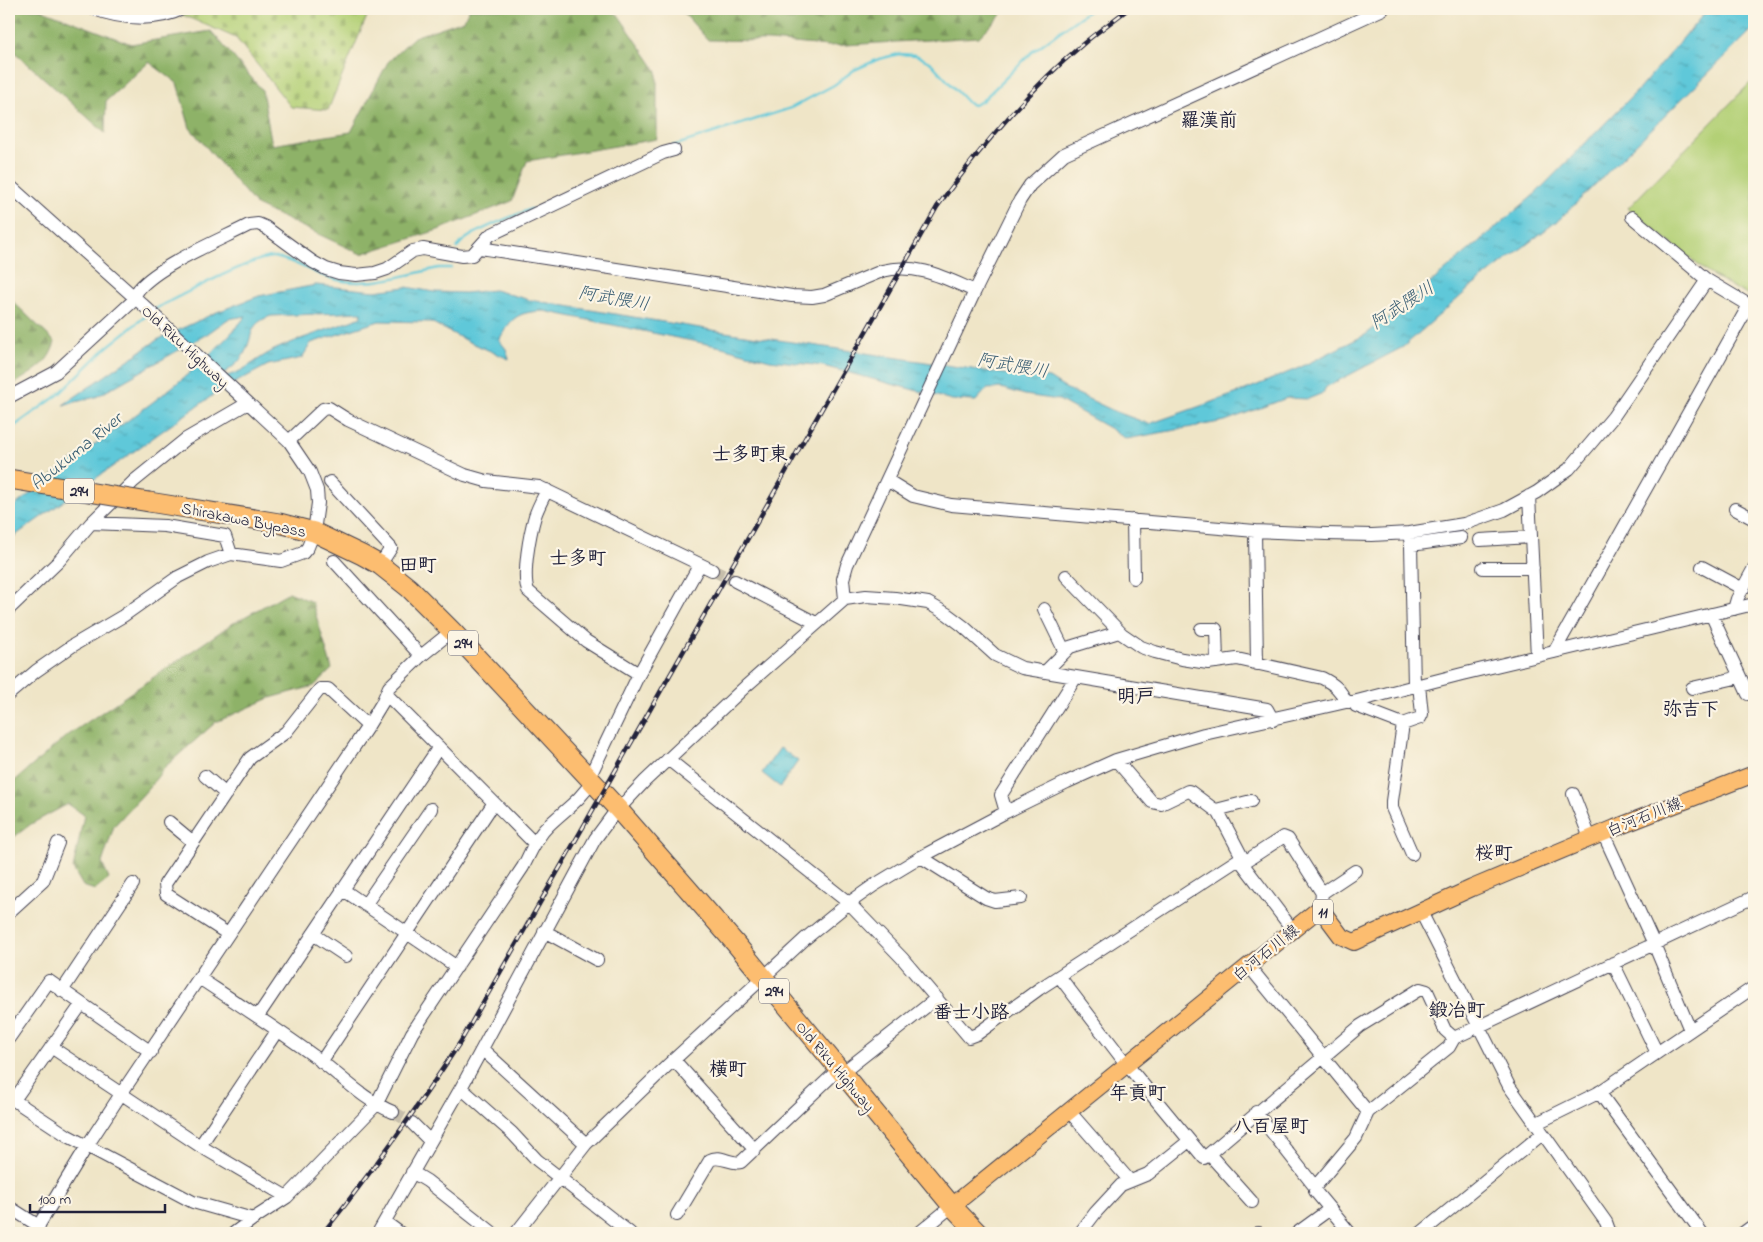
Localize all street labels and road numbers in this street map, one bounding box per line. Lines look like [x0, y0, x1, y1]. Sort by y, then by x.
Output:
street label: Old Riku Highway [135, 300, 234, 395]
road number: 294 [64, 478, 94, 504]
street label: Shirakawa Bypass [179, 497, 308, 545]
road number: 294 [448, 630, 478, 656]
street label: 白河石川線 [1603, 792, 1686, 844]
road number: 11 [1313, 900, 1333, 924]
street label: 白河石川線 [1228, 919, 1305, 988]
road number: 294 [759, 978, 789, 1004]
street label: Old Riku Highway [789, 1017, 880, 1118]

